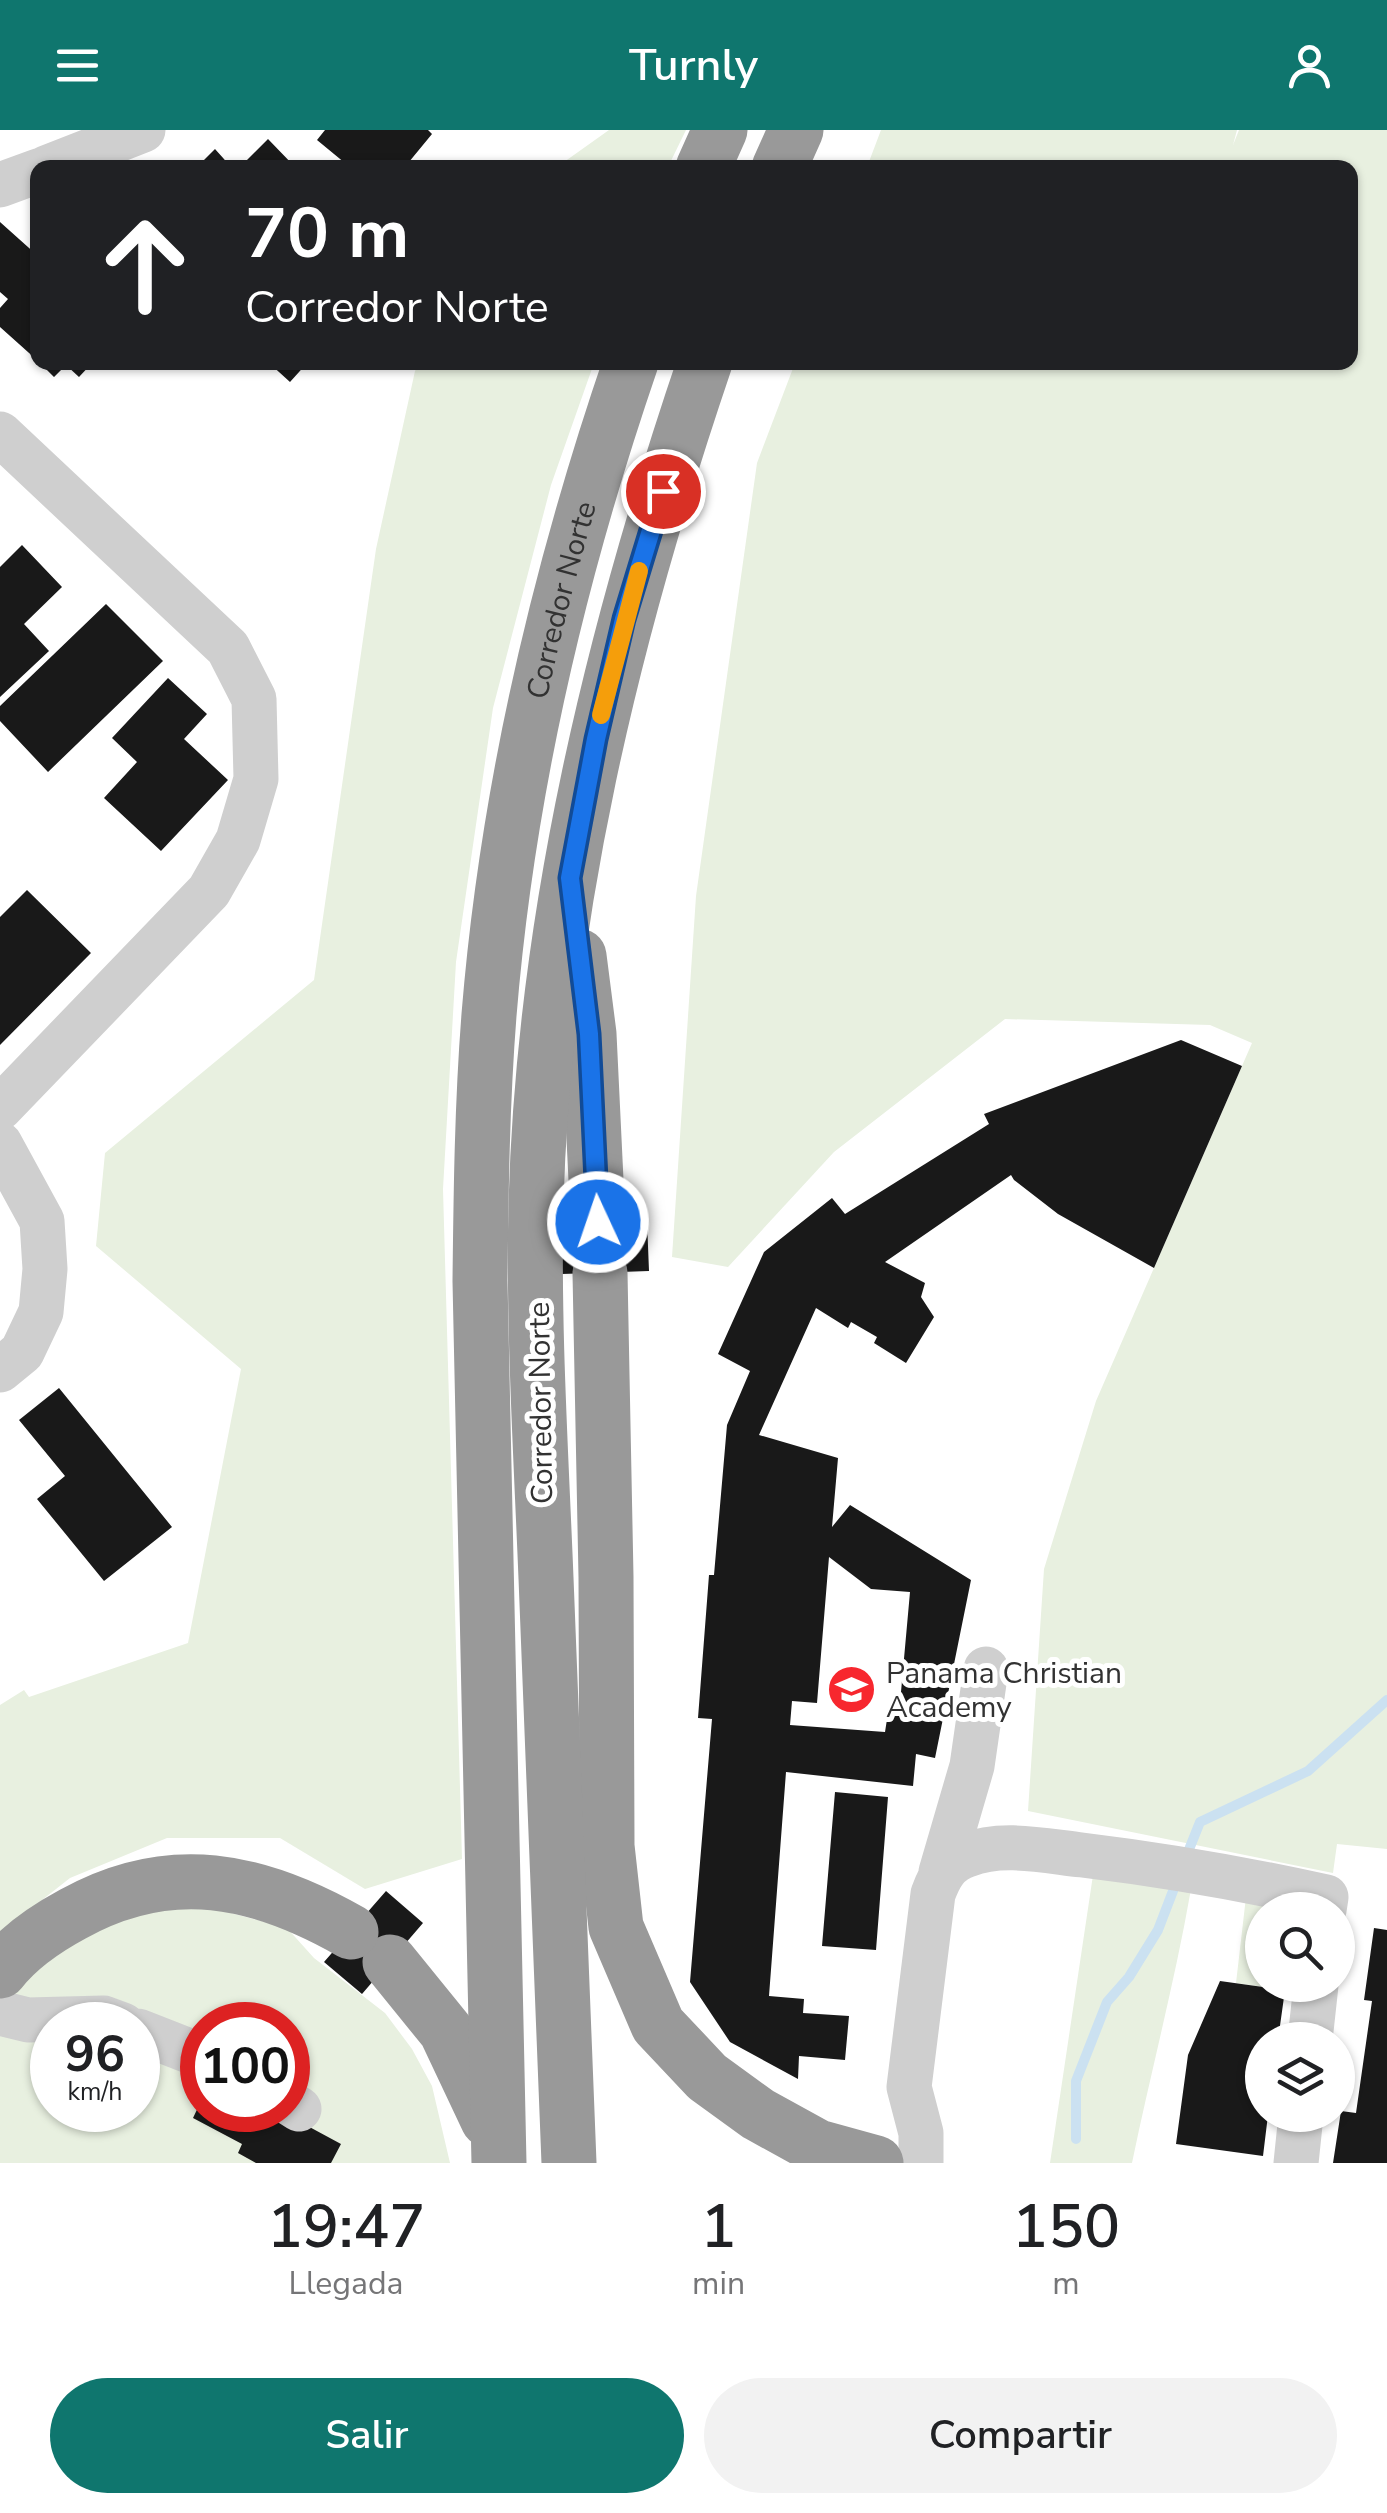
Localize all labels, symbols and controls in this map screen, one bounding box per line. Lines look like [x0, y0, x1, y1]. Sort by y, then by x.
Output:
text: Turnly [629, 35, 758, 96]
icon: menu [50, 38, 105, 93]
icon: person [1282, 38, 1337, 93]
text: 70 m [245, 186, 409, 282]
icon: ahead [80, 200, 210, 330]
text: Corredor Norte [245, 277, 549, 338]
pin [621, 449, 706, 534]
icon: arrive [636, 464, 691, 519]
street label: Corredor Norte [517, 497, 606, 703]
position arrow [546, 1170, 650, 1274]
street label: Corredor Norte [519, 1301, 563, 1505]
place label: Panama Christian Academy [886, 1653, 1122, 1728]
school or university icon: Panama Christian Academy [825, 1664, 877, 1716]
map controls [1245, 1892, 1355, 2132]
button: search [1245, 1892, 1355, 2002]
speed limit sign: 100 [180, 2002, 310, 2132]
text: 96 [65, 2020, 125, 2089]
button: layers [1245, 2022, 1355, 2132]
text: km/h [67, 2075, 123, 2109]
text: 19:47 [267, 2186, 425, 2268]
text: 1 [701, 2186, 737, 2268]
text: 150 [1012, 2186, 1120, 2268]
text: Llegada [289, 2262, 404, 2305]
text: min [692, 2262, 745, 2305]
text: m [1052, 2262, 1080, 2305]
button: Salir [50, 2378, 684, 2493]
button: Compartir [704, 2378, 1337, 2493]

